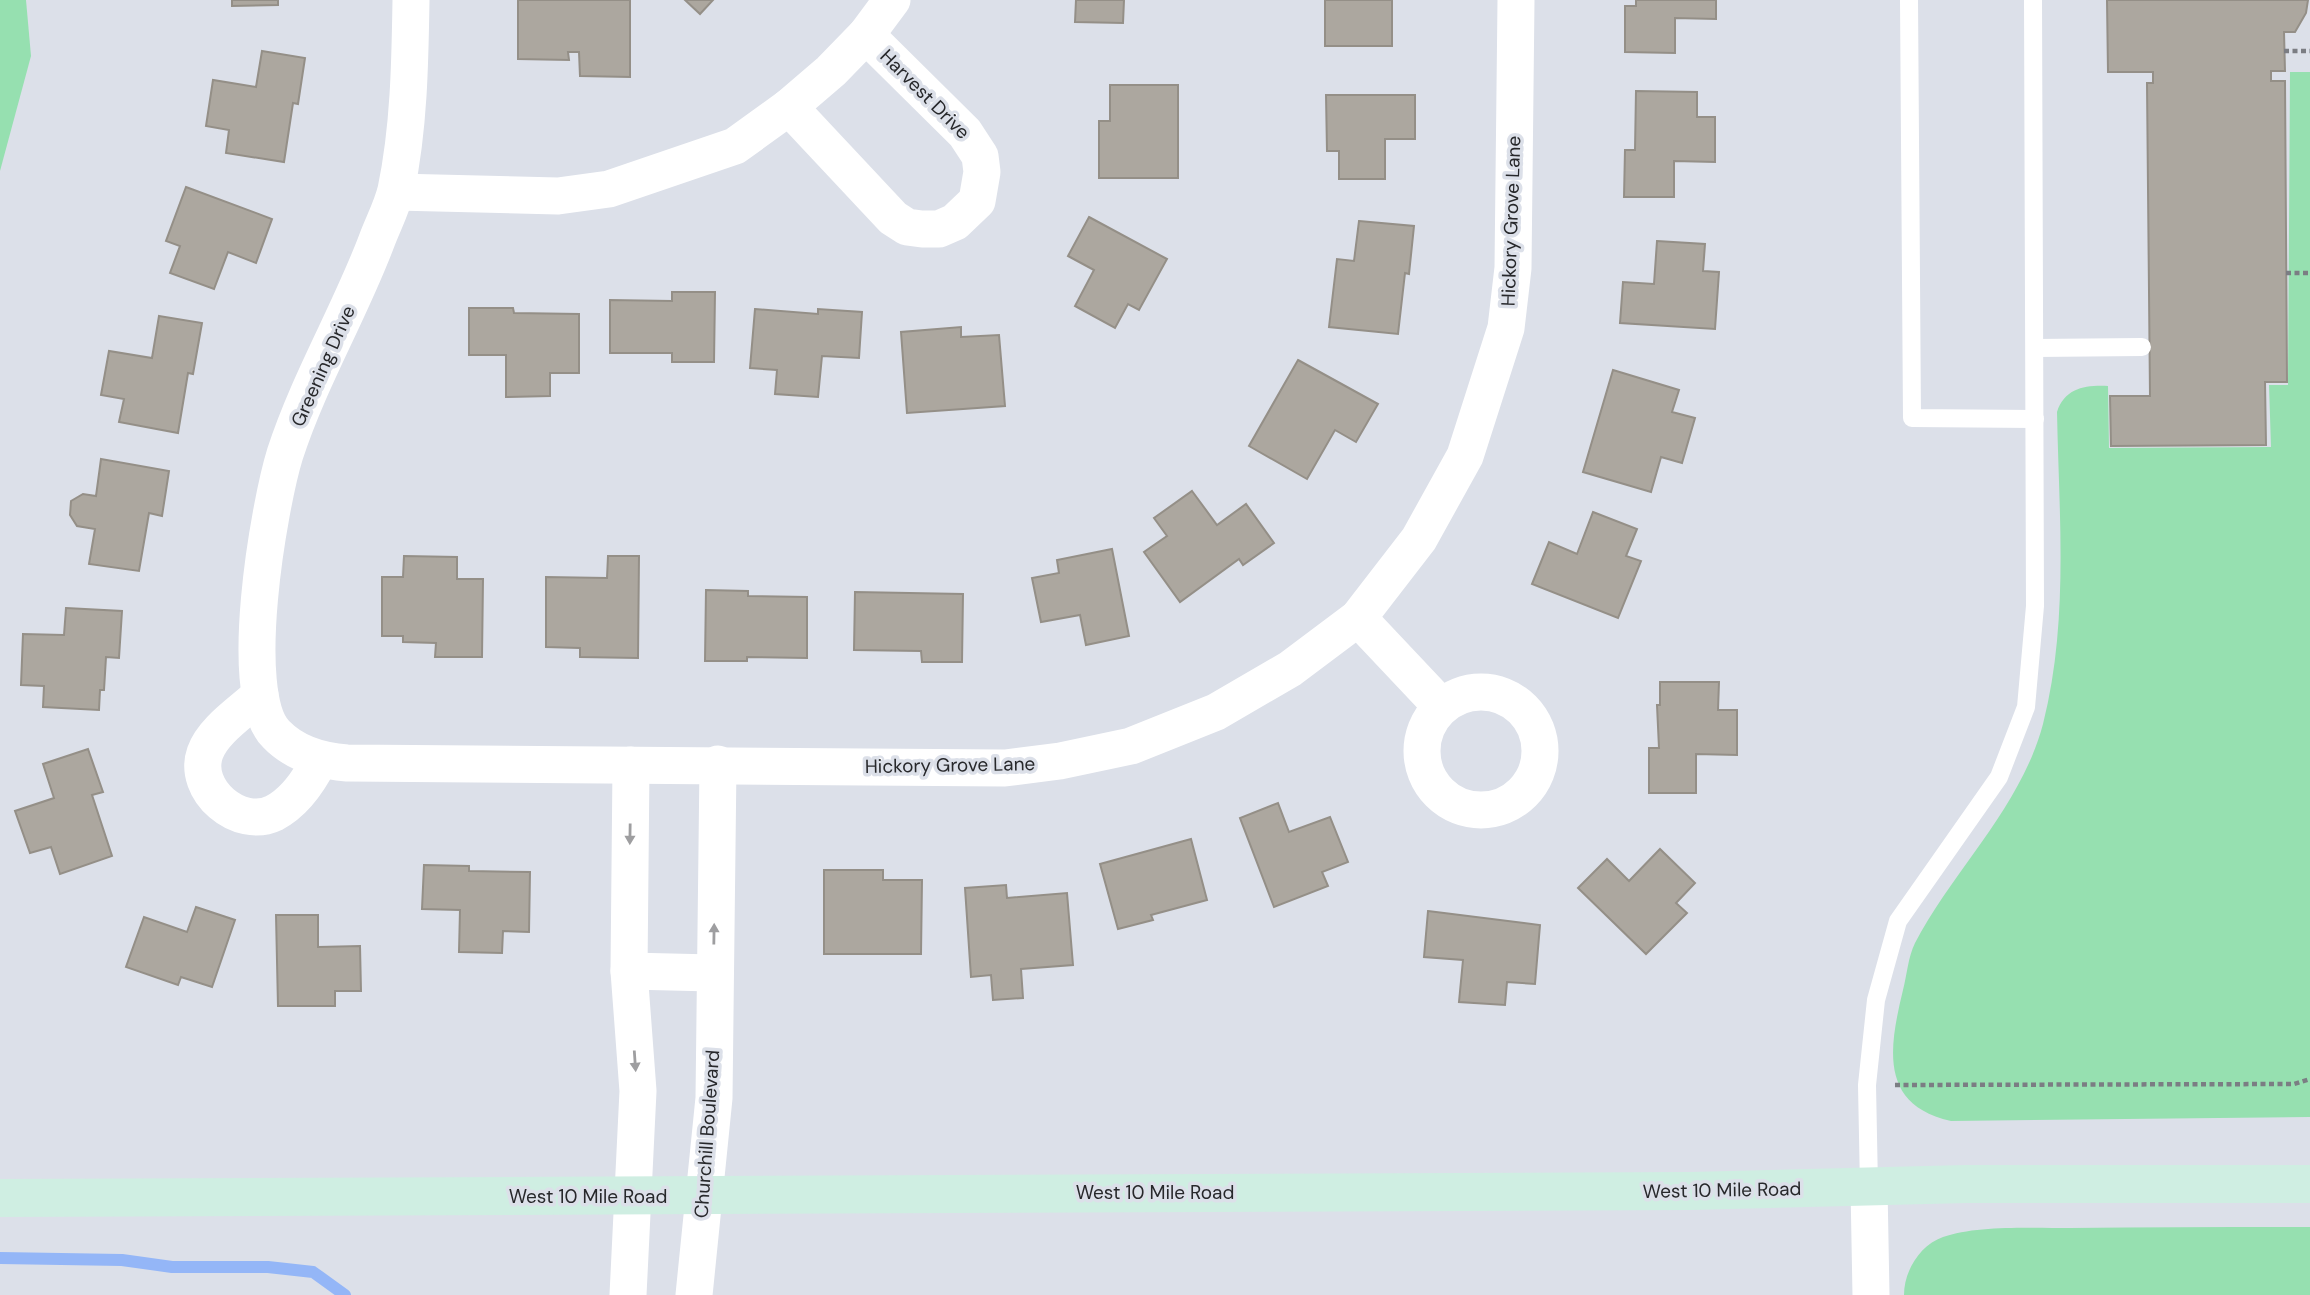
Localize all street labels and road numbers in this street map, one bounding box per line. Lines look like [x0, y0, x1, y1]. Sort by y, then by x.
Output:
street label: Harvest Drive [875, 44, 975, 144]
street label: Hickory Grove Lane [1496, 135, 1526, 307]
street label: Greening Drive [285, 302, 361, 430]
street label: Hickory Grove Lane [865, 751, 1035, 779]
street label: Churchill Boulevard [689, 1049, 725, 1219]
street label: West 10 Mile Road [1642, 1176, 1802, 1204]
street label: West 10 Mile Road [1076, 1180, 1234, 1205]
street label: West 10 Mile Road [509, 1184, 667, 1209]

